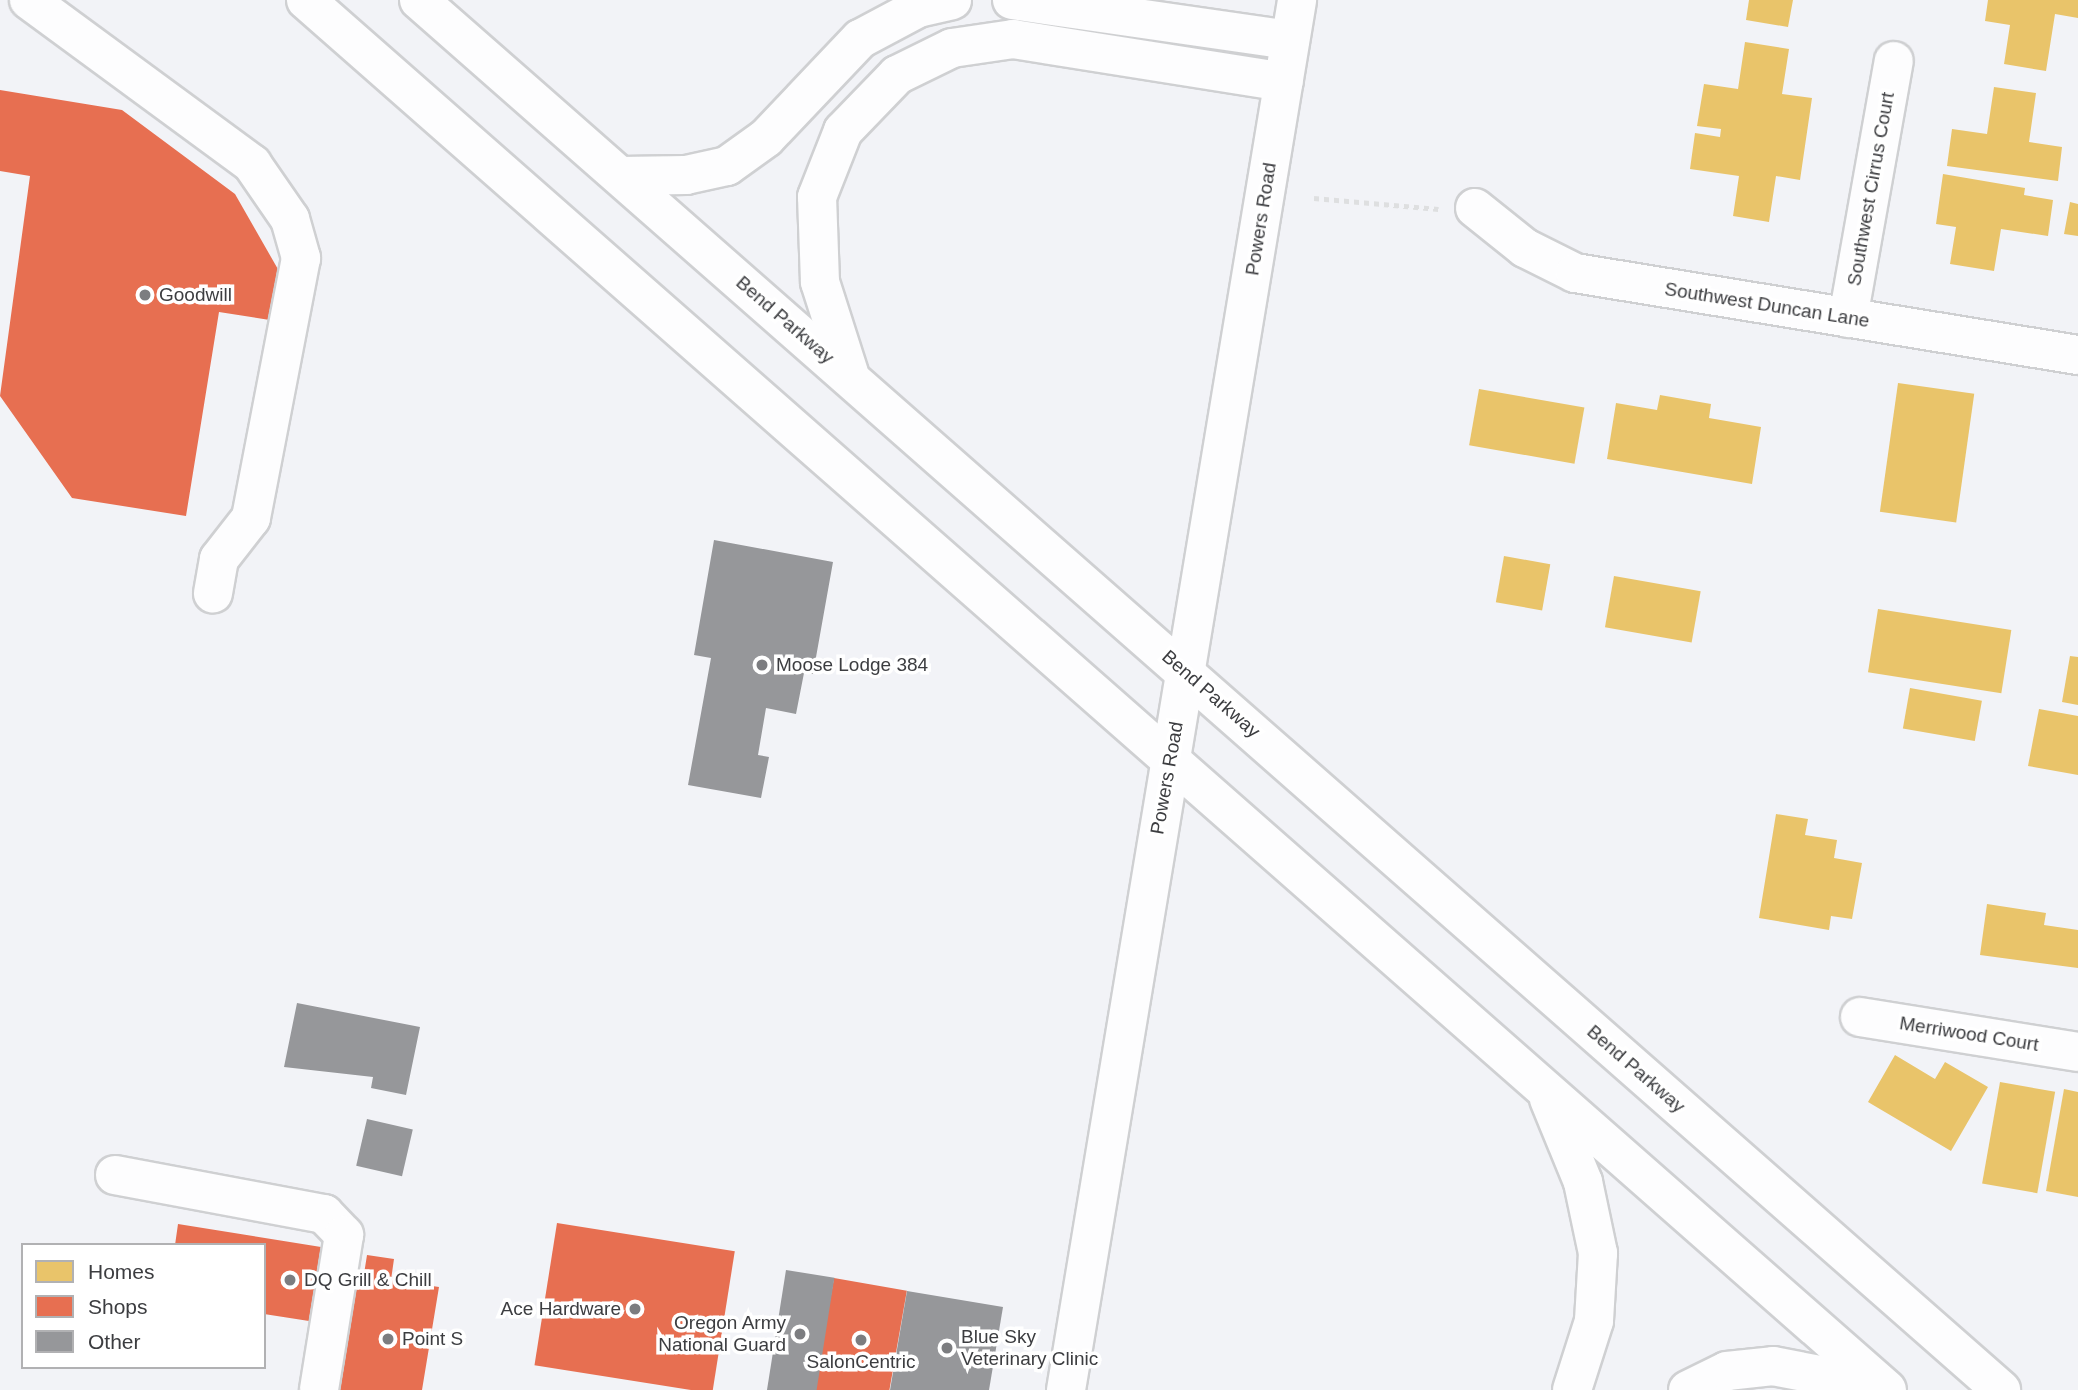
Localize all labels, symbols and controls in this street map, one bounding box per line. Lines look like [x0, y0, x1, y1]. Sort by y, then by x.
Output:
street label: Southwest Cirrus Court [1843, 90, 1899, 288]
street label: Powers Road [1241, 161, 1281, 277]
street label: Bend Parkway [731, 271, 839, 369]
street label: Southwest Duncan Lane [1663, 278, 1871, 332]
place label: Goodwill [159, 284, 232, 306]
marker: Goodwill [137, 287, 153, 303]
street label: Bend Parkway [1157, 645, 1265, 743]
place label: Moose Lodge 384 [776, 654, 928, 676]
marker: Moose Lodge 384 [754, 657, 770, 673]
street label: Powers Road [1146, 720, 1188, 836]
street label: Merriwood Court [1898, 1012, 2040, 1056]
street label: Bend Parkway [1582, 1020, 1690, 1118]
legend [21, 1243, 266, 1369]
text: Homes [88, 1260, 155, 1283]
place label: DQ Grill & Chill [304, 1269, 432, 1291]
marker: DQ Grill & Chill [282, 1272, 298, 1288]
text: Shops [88, 1295, 148, 1318]
place label: Ace Hardware [501, 1298, 621, 1320]
marker: Ace Hardware [627, 1301, 643, 1317]
place label: Oregon Army National Guard [658, 1312, 786, 1356]
marker: Oregon Army National Guard [792, 1326, 808, 1342]
place label: Blue Sky Veterinary Clinic [961, 1326, 1098, 1370]
place label: Point S [402, 1328, 463, 1350]
text: Other [88, 1330, 141, 1353]
marker: Point S [380, 1331, 396, 1347]
marker: SalonCentric [853, 1332, 869, 1348]
marker: Blue Sky Veterinary Clinic [939, 1340, 955, 1356]
place label: SalonCentric [807, 1351, 915, 1373]

